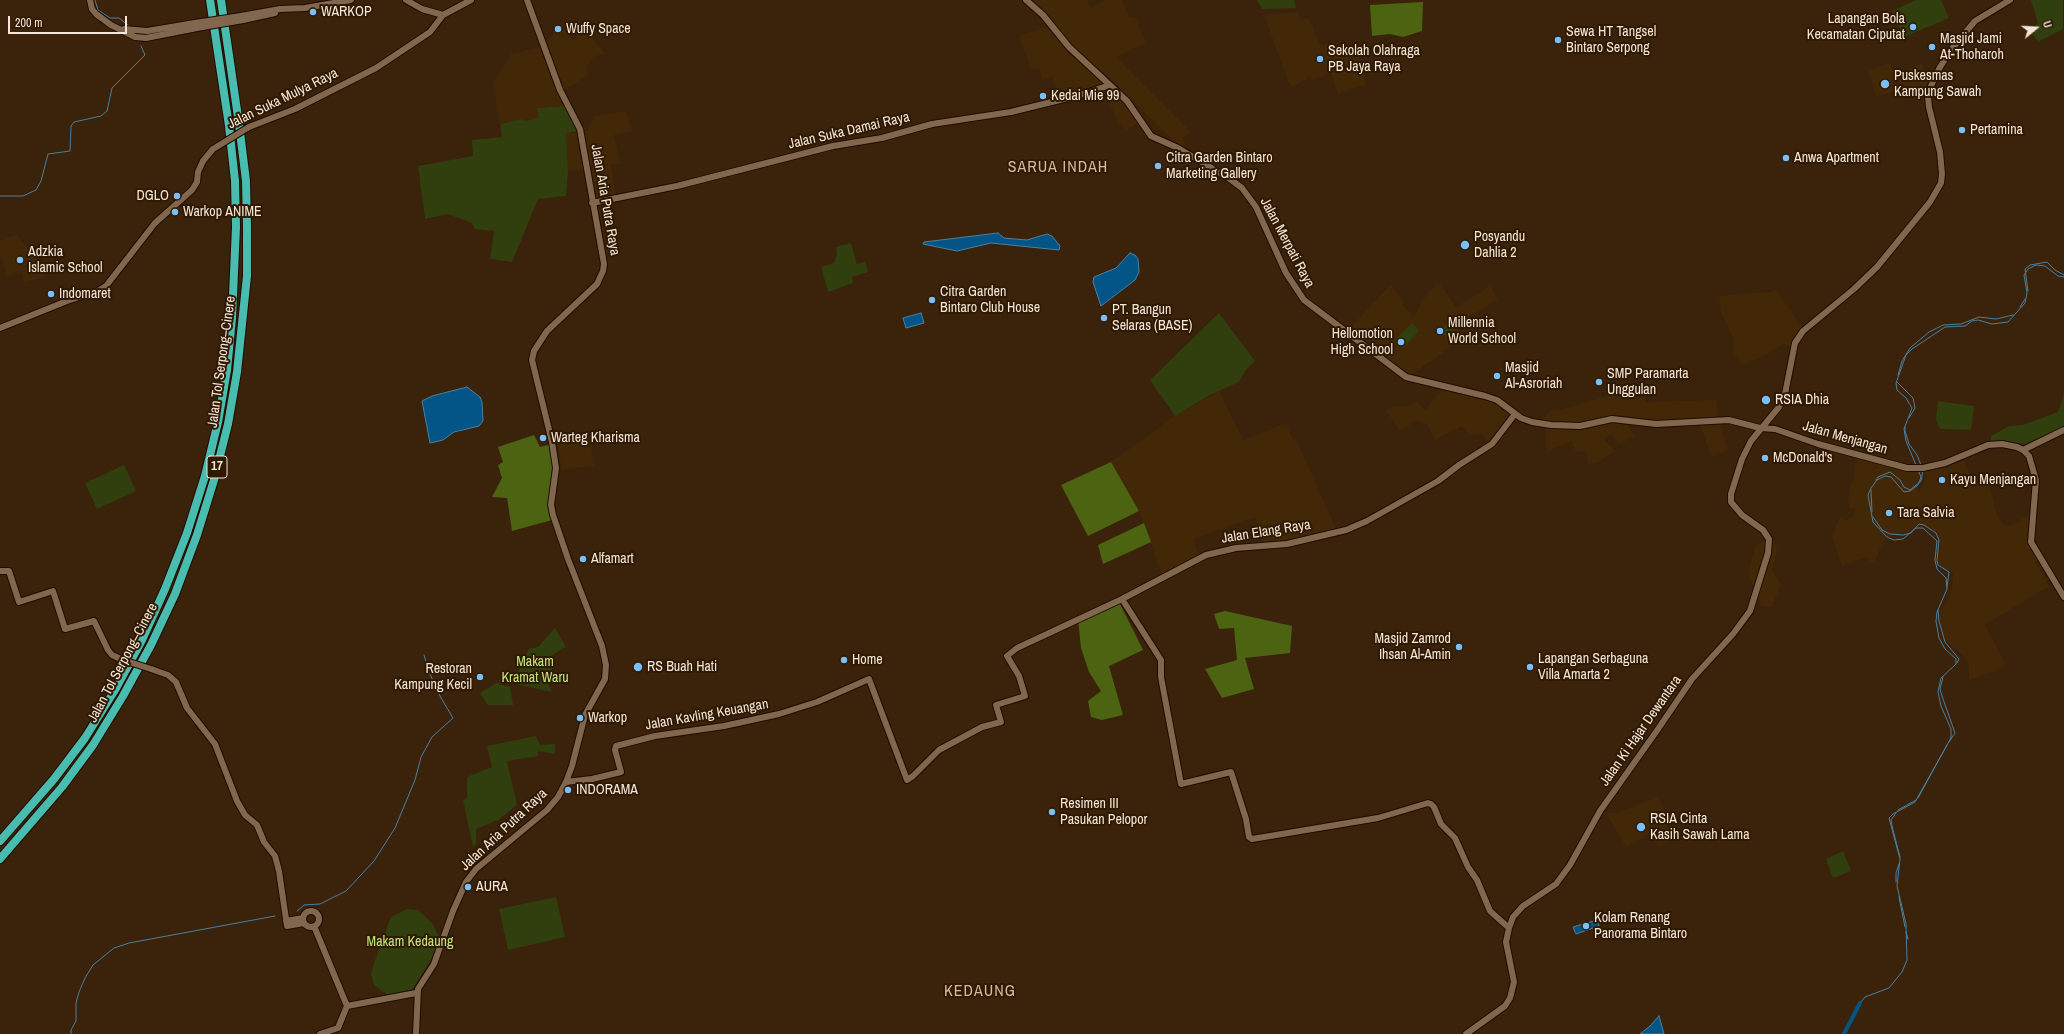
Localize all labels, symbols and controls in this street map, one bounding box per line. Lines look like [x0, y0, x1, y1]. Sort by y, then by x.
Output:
place label: WARKOP [321, 4, 372, 20]
marker: WARKOP [308, 7, 318, 17]
scale bar [10, 8, 129, 34]
north arrow [2016, 8, 2056, 48]
place label: Lapangan Bola Kecamatan Ciputat [1807, 11, 1905, 44]
text: 200 m [15, 15, 42, 31]
text: U [2040, 19, 2055, 30]
place label: Wuffy Space [566, 21, 631, 37]
marker: Lapangan Bola Kecamatan Ciputat [1908, 22, 1918, 32]
marker: Wuffy Space [553, 24, 563, 34]
place label: Sewa HT Tangsel Bintaro Serpong [1566, 24, 1656, 56]
place label: Masjid Jami At-Thoharoh [1940, 31, 2004, 64]
marker: Sewa HT Tangsel Bintaro Serpong [1553, 35, 1563, 45]
marker: Masjid Jami At-Thoharoh [1927, 42, 1937, 52]
place label: Sekolah Olahraga PB Jaya Raya [1328, 43, 1420, 76]
marker: Sekolah Olahraga PB Jaya Raya [1315, 54, 1325, 64]
street label: Jalan Suka Mulya Raya [225, 65, 341, 133]
place label: Puskesmas Kampung Sawah [1894, 68, 1981, 100]
marker: Puskesmas Kampung Sawah [1879, 78, 1891, 90]
place label: Kedai Mie 99 [1051, 88, 1119, 104]
marker: Kedai Mie 99 [1038, 91, 1048, 101]
street label: Jalan Suka Damai Raya [787, 109, 911, 153]
place label: Pertamina [1970, 122, 2023, 138]
marker: Pertamina [1957, 125, 1967, 135]
street label: Jalan Aria Putra Raya [587, 143, 623, 257]
place label: Citra Garden Bintaro Marketing Gallery [1166, 150, 1273, 182]
place label: Anwa Apartment [1794, 150, 1879, 166]
marker: Anwa Apartment [1781, 153, 1791, 163]
district label: SARUA INDAH [1008, 158, 1108, 178]
marker: Citra Garden Bintaro Marketing Gallery [1153, 161, 1163, 171]
place label: DGLO [136, 188, 169, 204]
marker: DGLO [172, 191, 182, 201]
street label: Jalan Merpati Raya [1256, 195, 1318, 291]
place label: Warkop ANIME [183, 204, 262, 220]
marker: Warkop ANIME [170, 207, 180, 217]
place label: Posyandu Dahlia 2 [1474, 229, 1525, 262]
marker: Posyandu Dahlia 2 [1459, 239, 1471, 251]
place label: Adzkia Islamic School [28, 244, 103, 276]
marker: Adzkia Islamic School [15, 255, 25, 265]
place label: Citra Garden Bintaro Club House [940, 284, 1040, 316]
place label: Indomaret [59, 286, 111, 302]
marker: Indomaret [46, 289, 56, 299]
street label: Jalan Tol Serpong–Cinere [204, 295, 240, 429]
marker: Citra Garden Bintaro Club House [927, 295, 937, 305]
place label: PT. Bangun Selaras (BASE) [1112, 302, 1192, 334]
marker: PT. Bangun Selaras (BASE) [1099, 313, 1109, 323]
place label: Millennia World School [1448, 315, 1516, 348]
place label: Hellomotion High School [1330, 326, 1393, 358]
marker: Millennia World School [1435, 326, 1445, 336]
marker: Hellomotion High School [1396, 337, 1406, 347]
place label: Masjid Al-Asroriah [1505, 360, 1562, 392]
place label: SMP Paramarta Unggulan [1607, 366, 1689, 398]
marker: Masjid Al-Asroriah [1492, 371, 1502, 381]
marker: SMP Paramarta Unggulan [1594, 377, 1604, 387]
place label: RSIA Dhia [1775, 392, 1829, 408]
marker: RSIA Dhia [1760, 394, 1772, 406]
street label: Jalan Menjangan [1801, 418, 1889, 458]
place label: Warteg Kharisma [551, 430, 640, 446]
marker: Warteg Kharisma [538, 433, 548, 443]
place label: McDonald's [1773, 450, 1833, 466]
marker: McDonald's [1760, 453, 1770, 463]
road number: 17 [207, 456, 227, 478]
place label: Kayu Menjangan [1950, 472, 2036, 488]
marker: Kayu Menjangan [1937, 475, 1947, 485]
place label: Tara Salvia [1897, 505, 1955, 521]
marker: Tara Salvia [1884, 508, 1894, 518]
street label: Jalan Elang Raya [1220, 517, 1312, 547]
place label: Alfamart [591, 551, 634, 567]
marker: Alfamart [578, 554, 588, 564]
street label: Jalan Tol Serpong–Cinere [84, 600, 162, 726]
place label: Masjid Zamrod Ihsan Al-Amin [1374, 631, 1451, 664]
marker: Masjid Zamrod Ihsan Al-Amin [1454, 642, 1464, 652]
place label: Lapangan Serbaguna Villa Amarta 2 [1538, 651, 1648, 684]
place label: Home [852, 652, 883, 668]
park label: Makam Kramat Waru [501, 654, 569, 686]
marker: Home [839, 655, 849, 665]
place label: RS Buah Hati [647, 659, 717, 675]
place label: Restoran Kampung Kecil [394, 661, 472, 694]
marker: RS Buah Hati [632, 661, 644, 673]
marker: Lapangan Serbaguna Villa Amarta 2 [1525, 662, 1535, 672]
marker: Restoran Kampung Kecil [475, 672, 485, 682]
street label: Jalan Ki Hajar Dewantara [1597, 673, 1685, 789]
street label: Jalan Kavling Keuangan [644, 696, 770, 734]
place label: Warkop [588, 710, 627, 726]
marker: Warkop [575, 713, 585, 723]
place label: INDORAMA [576, 782, 638, 798]
marker: INDORAMA [563, 785, 573, 795]
street label: Jalan Aria Putra Raya [457, 786, 551, 874]
place label: Resimen III Pasukan Pelopor [1060, 796, 1147, 828]
marker: Resimen III Pasukan Pelopor [1047, 807, 1057, 817]
place label: RSIA Cinta Kasih Sawah Lama [1650, 811, 1750, 844]
marker: RSIA Cinta Kasih Sawah Lama [1635, 821, 1647, 833]
place label: AURA [476, 879, 508, 895]
marker: AURA [463, 882, 473, 892]
place label: Kolam Renang Panorama Bintaro [1594, 910, 1687, 942]
marker: Kolam Renang Panorama Bintaro [1581, 921, 1591, 931]
park label: Makam Kedaung [367, 934, 453, 950]
district label: KEDAUNG [944, 982, 1016, 1002]

